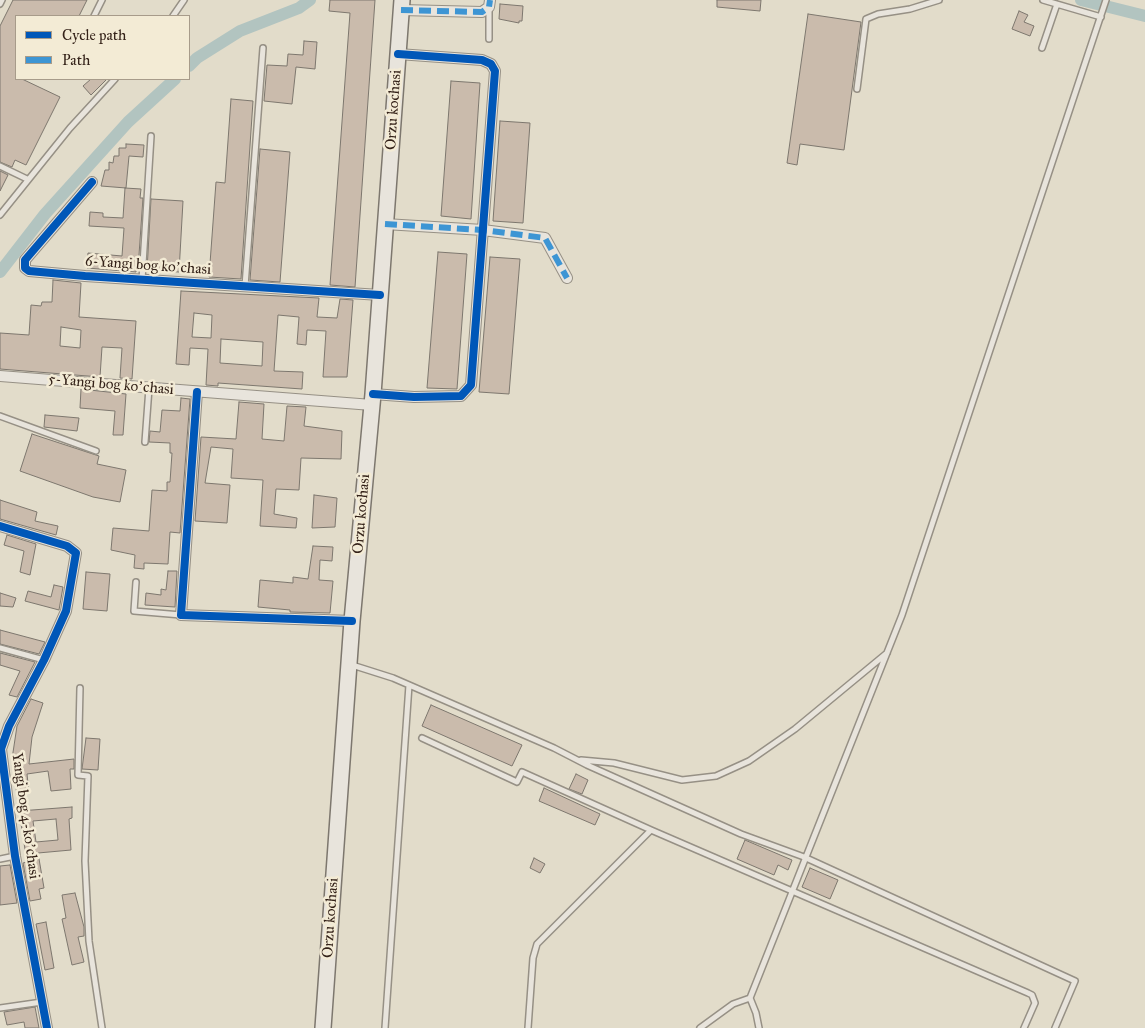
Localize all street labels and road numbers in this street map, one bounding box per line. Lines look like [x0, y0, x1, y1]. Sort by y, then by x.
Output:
street label: Orzu kochasi [382, 69, 406, 151]
street label: 6-Yangi bog koʼchasi [84, 253, 212, 279]
street label: 5-Yangi bog koʼchasi [48, 371, 174, 399]
street label: Orzu kochasi [350, 473, 374, 555]
street label: Yangi bog 4-koʼchasi [7, 752, 43, 880]
street label: Orzu kochasi [319, 877, 343, 959]

